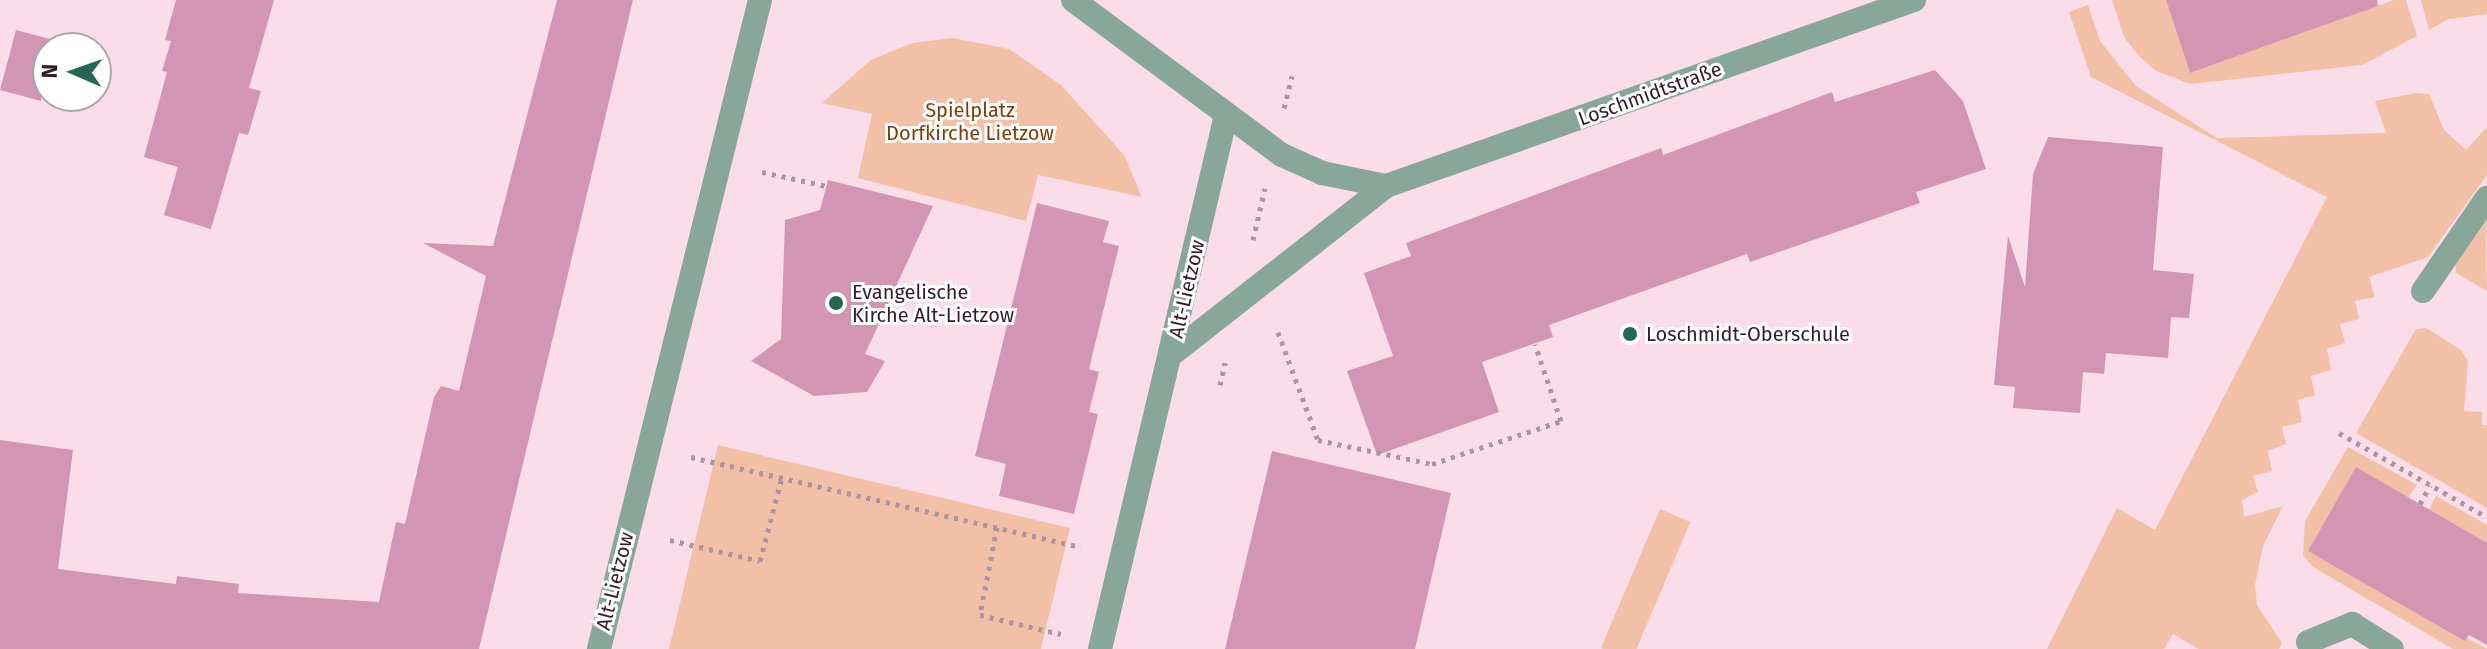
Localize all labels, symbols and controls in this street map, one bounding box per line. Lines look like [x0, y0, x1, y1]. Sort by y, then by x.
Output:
north arrow [32, 32, 112, 112]
street label: Loschmidtstraße [1575, 57, 1725, 131]
text: N [36, 63, 63, 79]
park label: Spielplatz Dorfkirche Lietzow [886, 98, 1054, 145]
street label: Alt-Lietzow [1164, 238, 1210, 340]
place label: Evangelische Kirche Alt-Lietzow [852, 280, 1014, 327]
marker: Evangelische Kirche Alt-Lietzow [827, 294, 845, 312]
place label: Loschmidt-Oberschule [1646, 322, 1850, 346]
marker: Loschmidt-Oberschule [1621, 325, 1639, 343]
street label: Alt-Lietzow [591, 530, 639, 632]

